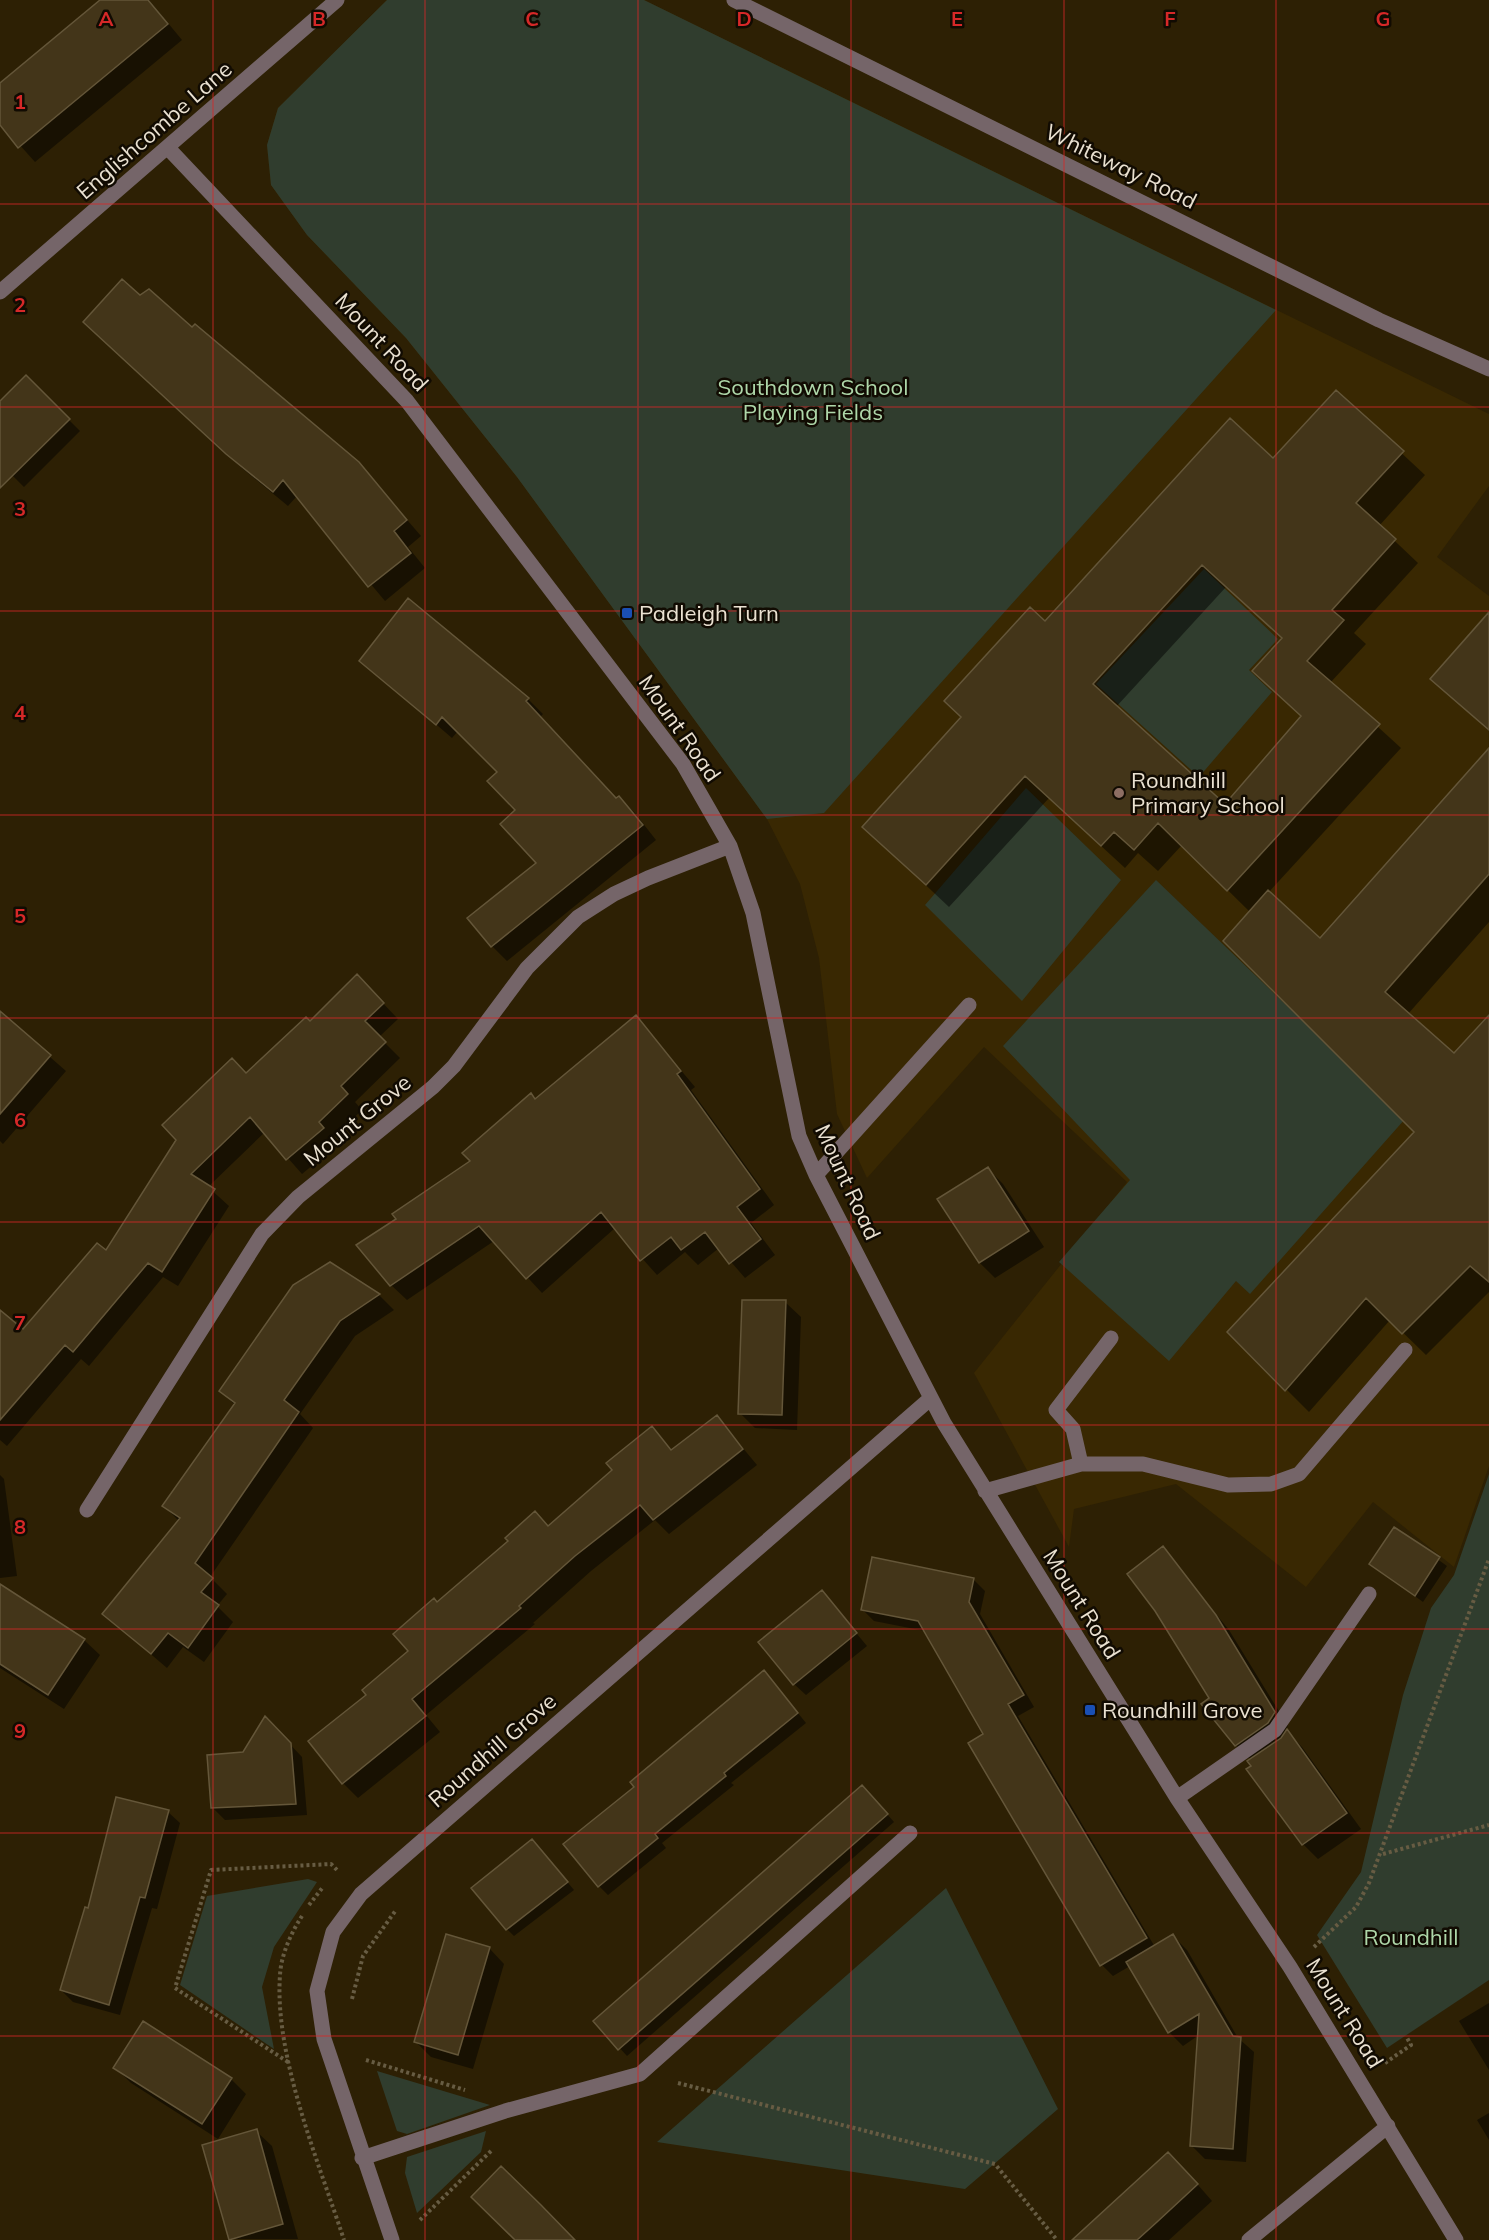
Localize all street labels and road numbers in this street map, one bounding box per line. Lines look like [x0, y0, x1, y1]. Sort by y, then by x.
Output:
street label: Englishcombe Lane [71, 55, 237, 205]
street label: Whiteway Road [1041, 117, 1201, 215]
street label: Mount Road [329, 287, 435, 397]
street label: Mount Road [633, 669, 727, 787]
street label: Mount Grove [298, 1068, 416, 1172]
street label: Mount Road [809, 1120, 887, 1244]
street label: Mount Road [1037, 1544, 1127, 1664]
street label: Roundhill Grove [422, 1687, 562, 1813]
street label: Mount Road [1300, 1953, 1390, 2073]

